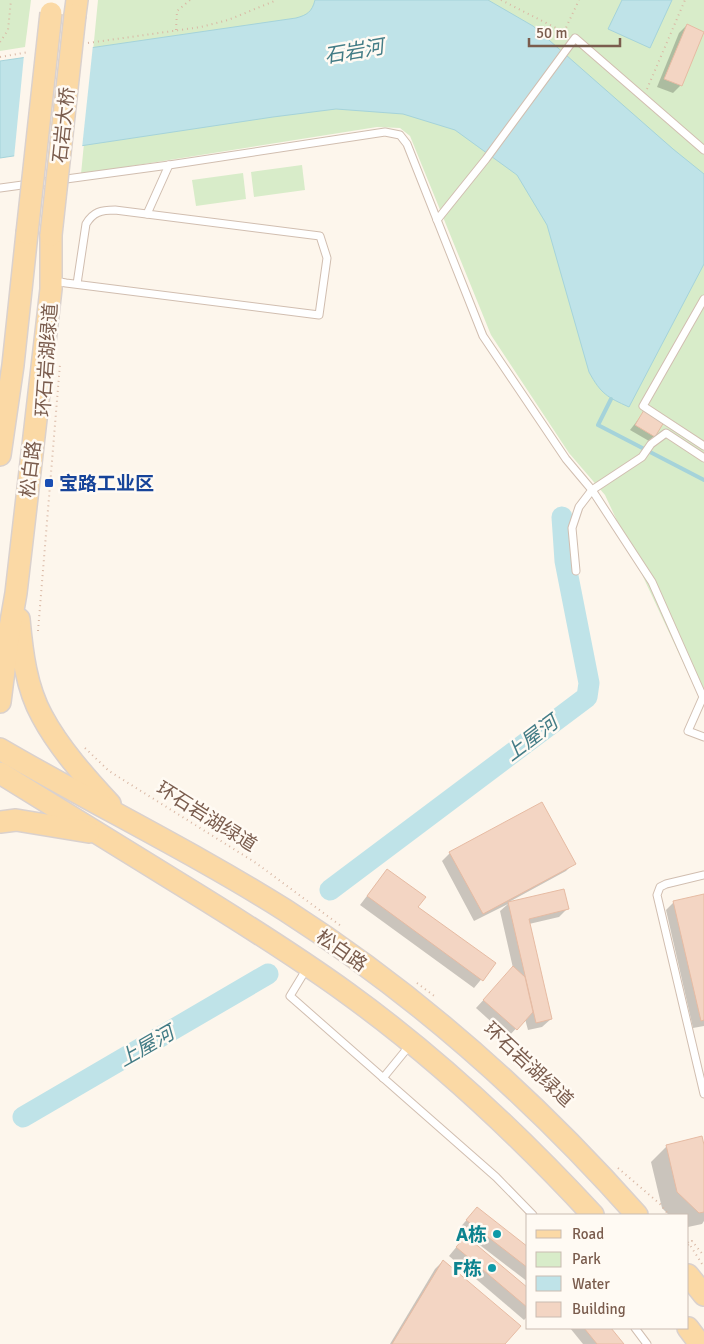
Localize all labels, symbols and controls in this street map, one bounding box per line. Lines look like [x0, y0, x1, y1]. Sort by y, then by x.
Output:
scale bar [529, 15, 620, 47]
text: 50 m [536, 24, 567, 42]
water label: 石岩河 [322, 33, 390, 69]
street label: 石岩大桥 [48, 86, 80, 164]
street label: 环石岩湖绿道 [31, 302, 63, 418]
street label: 松白路 [16, 439, 46, 499]
place label: 宝路工业区 [59, 472, 154, 496]
marker: 宝路工业区 [43, 477, 55, 489]
water label: 上屋河 [500, 708, 566, 766]
street label: 环石岩湖绿道 [152, 776, 261, 857]
street label: 松白路 [311, 925, 372, 977]
street label: 环石岩湖绿道 [478, 1017, 578, 1112]
water label: 上屋河 [114, 1019, 182, 1072]
legend [526, 1214, 689, 1329]
place label: A栋 [456, 1223, 487, 1247]
text: Road [572, 1225, 604, 1243]
marker: A栋 [491, 1228, 503, 1240]
text: Park [572, 1250, 601, 1268]
place label: F栋 [453, 1257, 482, 1281]
marker: F栋 [486, 1262, 498, 1274]
text: Water [572, 1275, 610, 1293]
text: Building [572, 1300, 626, 1318]

